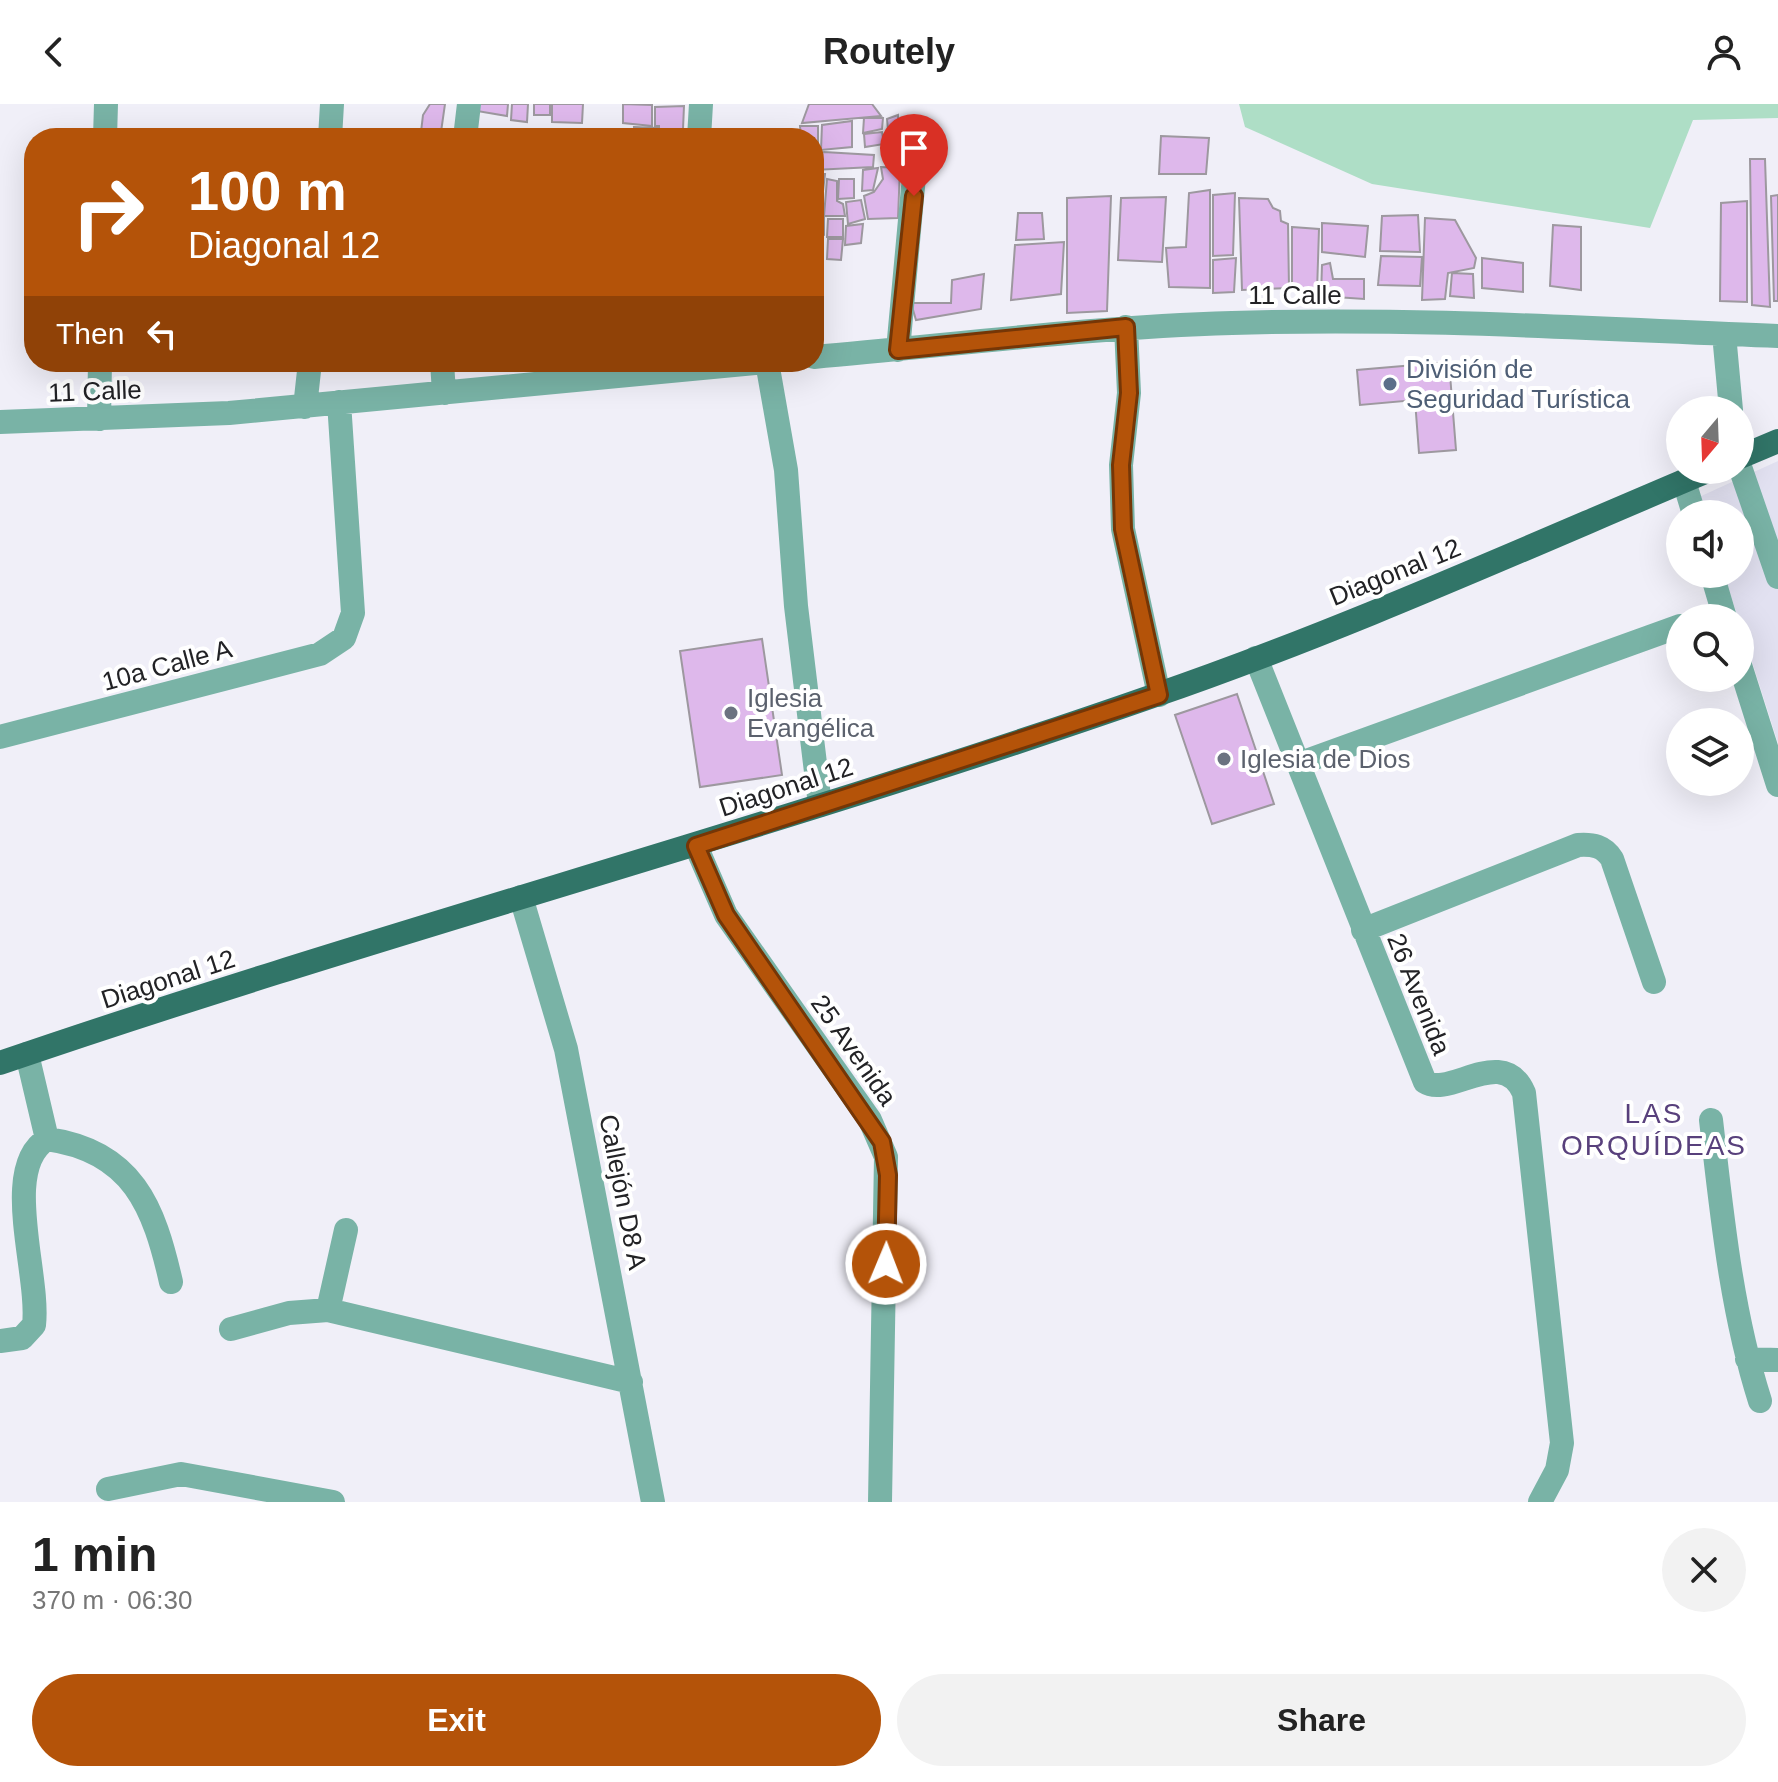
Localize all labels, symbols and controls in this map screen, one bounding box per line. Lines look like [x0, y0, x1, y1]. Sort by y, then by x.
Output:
icon: back [32, 30, 76, 74]
icon: person [1702, 30, 1746, 74]
text: Routely [823, 31, 955, 72]
pin [880, 114, 948, 196]
icon: arrive [892, 126, 936, 170]
text: 100 m [188, 159, 347, 222]
icon: right [56, 160, 160, 264]
text: Diagonal 12 [188, 225, 380, 266]
street label: 11 Calle [1248, 280, 1342, 310]
icon: left [140, 312, 184, 356]
text: Then [56, 317, 124, 350]
place label: División de Seguridad Turística [1406, 354, 1631, 414]
street label: 11 Calle [48, 374, 142, 408]
marker: División de Seguridad Turística [1381, 375, 1399, 393]
north arrow [1666, 396, 1754, 484]
map controls [1666, 396, 1754, 796]
button: sound [1666, 500, 1754, 588]
street label: Diagonal 12 [1325, 532, 1465, 612]
button: search [1666, 604, 1754, 692]
street label: 10a Calle A [99, 633, 236, 697]
place label: Iglesia Evangélica [747, 683, 875, 743]
marker: Iglesia Evangélica [722, 704, 740, 722]
button: layers [1666, 708, 1754, 796]
place label: Iglesia de Dios [1240, 744, 1411, 774]
marker: Iglesia de Dios [1215, 750, 1233, 768]
street label: Diagonal 12 [715, 751, 857, 823]
street label: 26 Avenida [1381, 929, 1457, 1060]
street label: Diagonal 12 [97, 943, 239, 1015]
street label: 25 Avenida [805, 989, 903, 1112]
district label: LAS ORQUÍDEAS [1561, 1098, 1747, 1161]
street label: Callejón D8 A [593, 1112, 653, 1273]
position arrow [844, 1222, 928, 1306]
text: 1 min [32, 1528, 157, 1581]
button: close [1662, 1528, 1746, 1612]
text: 370 m · 06:30 [32, 1585, 192, 1615]
button: Exit [32, 1674, 881, 1766]
button: Share [897, 1674, 1746, 1766]

